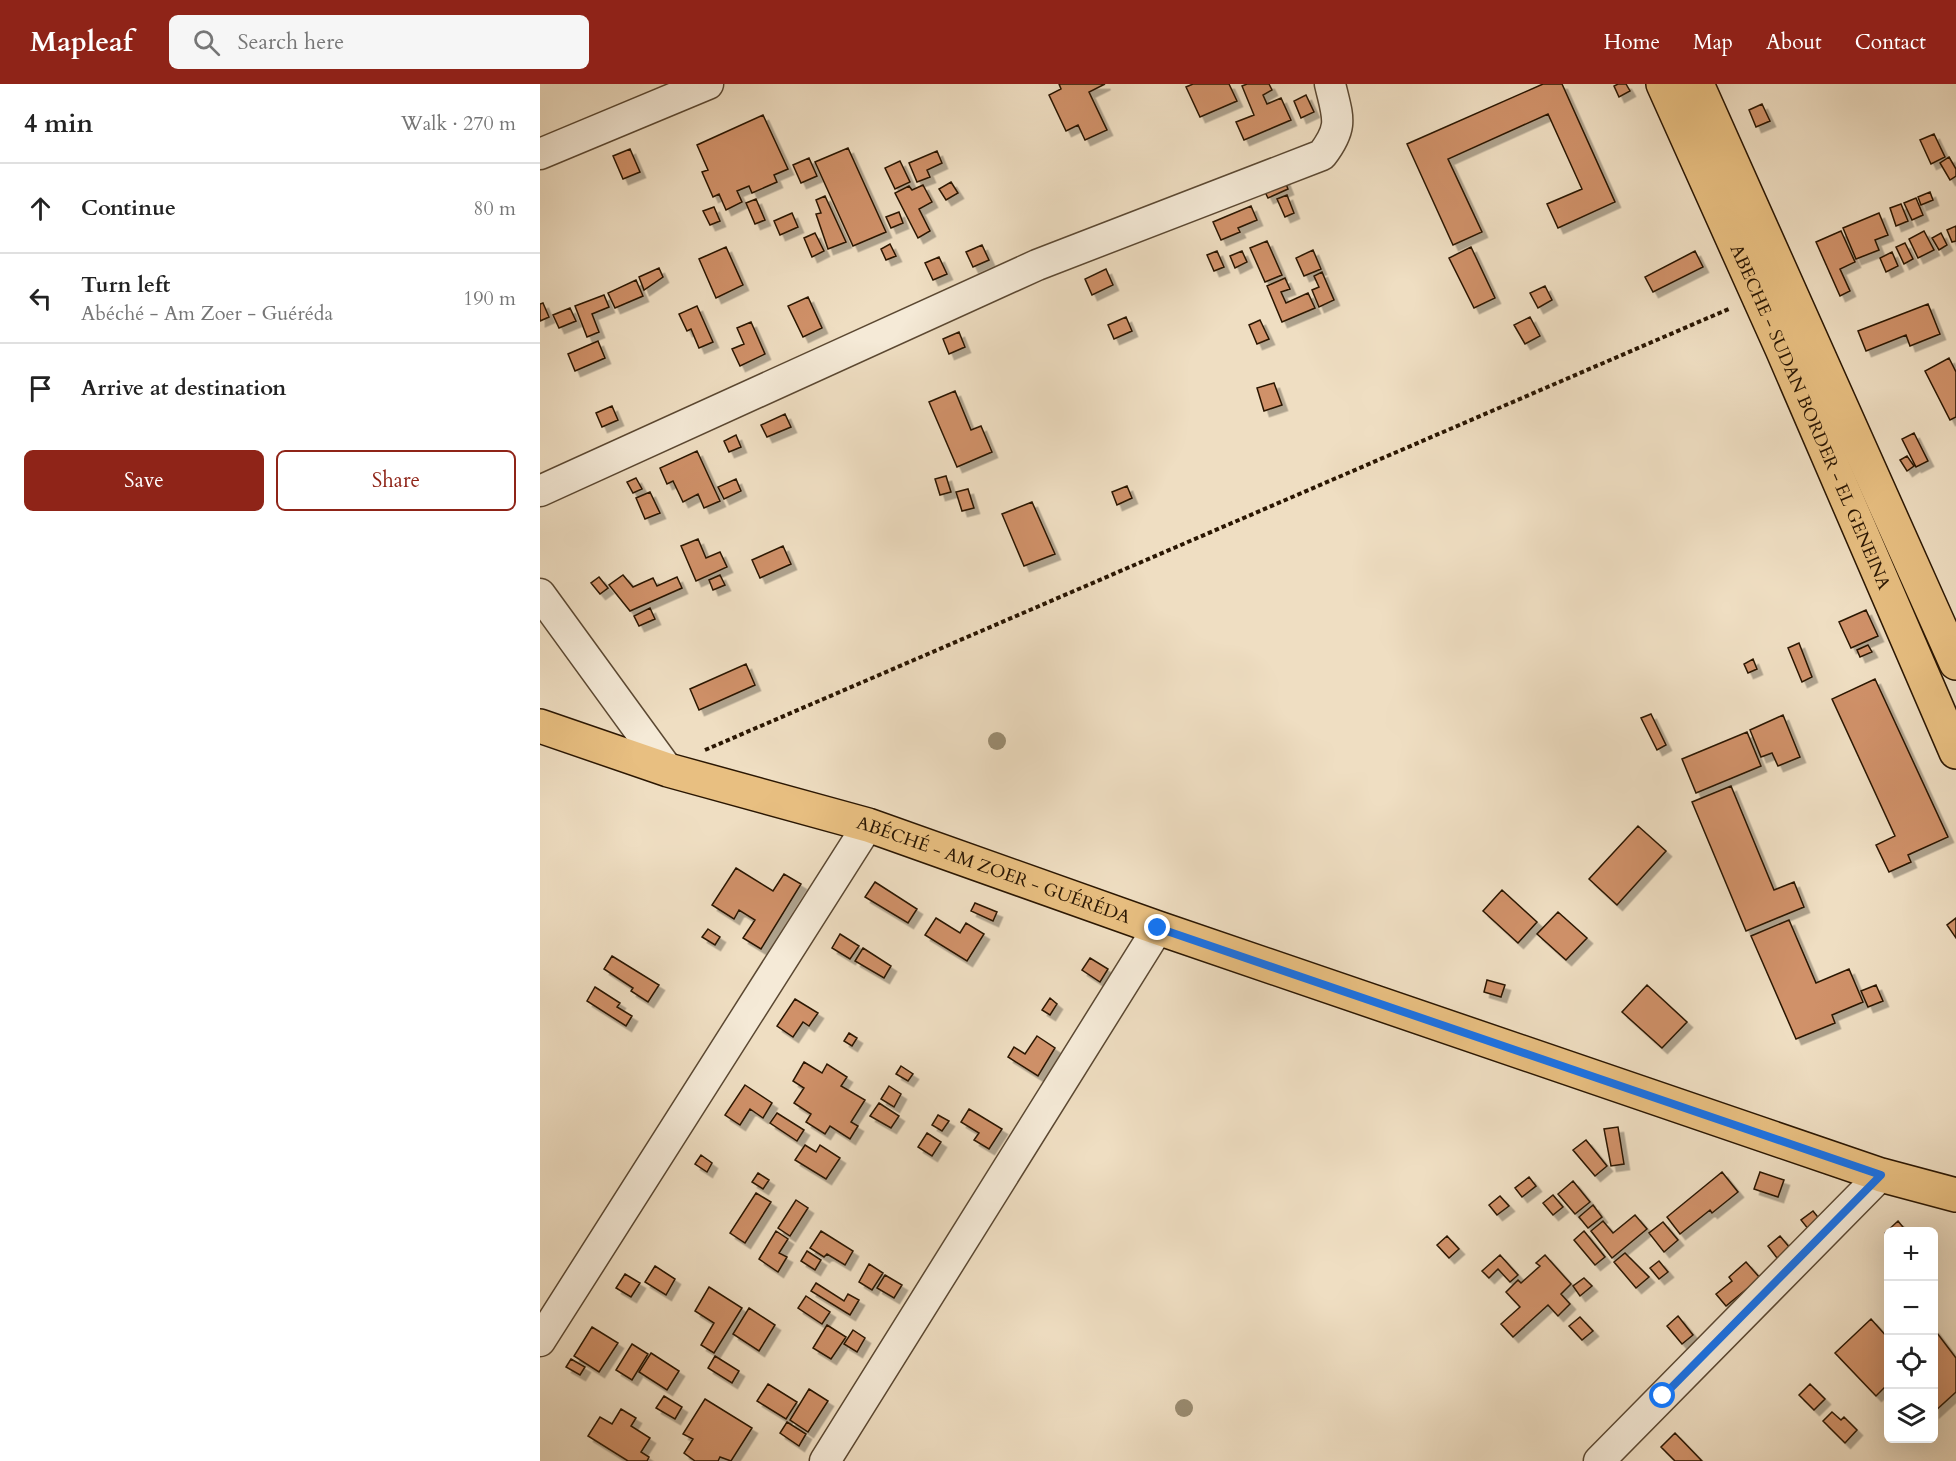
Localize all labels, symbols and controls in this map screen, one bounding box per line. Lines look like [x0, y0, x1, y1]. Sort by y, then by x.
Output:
search box [169, 15, 589, 69]
text: Mapleaf [30, 23, 133, 61]
icon: search [190, 26, 223, 59]
text: Search here [238, 27, 344, 57]
text: Home [1604, 28, 1660, 57]
text: Map [1693, 28, 1733, 57]
text: About [1766, 28, 1822, 57]
text: Contact [1855, 28, 1926, 57]
text: 4 min [24, 106, 93, 141]
text: Walk · 270 m [401, 110, 516, 137]
icon: ahead [24, 192, 57, 225]
text: Continue [81, 193, 176, 223]
text: 80 m [473, 195, 516, 222]
street label: ABECHE - SUDAN BORDER - EL GENEINA [1724, 240, 1896, 594]
text: Turn left [81, 270, 170, 300]
icon: left [24, 282, 57, 315]
text: 190 m [463, 285, 516, 312]
text: Abéché - Am Zoer - Guéréda [81, 300, 333, 327]
icon: arrive [24, 372, 57, 405]
text: Arrive at destination [81, 373, 286, 403]
button: Save [24, 450, 264, 511]
button: Share [276, 450, 516, 511]
street label: ABÉCHÉ - AM ZOER - GUÉRÉDA [854, 810, 1134, 930]
route end [1144, 914, 1170, 940]
map controls [1884, 1227, 1938, 1443]
button: + [1884, 1227, 1938, 1281]
button: − [1884, 1281, 1938, 1335]
button: locate [1884, 1335, 1938, 1389]
route start [1649, 1382, 1675, 1408]
button: layers [1884, 1389, 1938, 1443]

